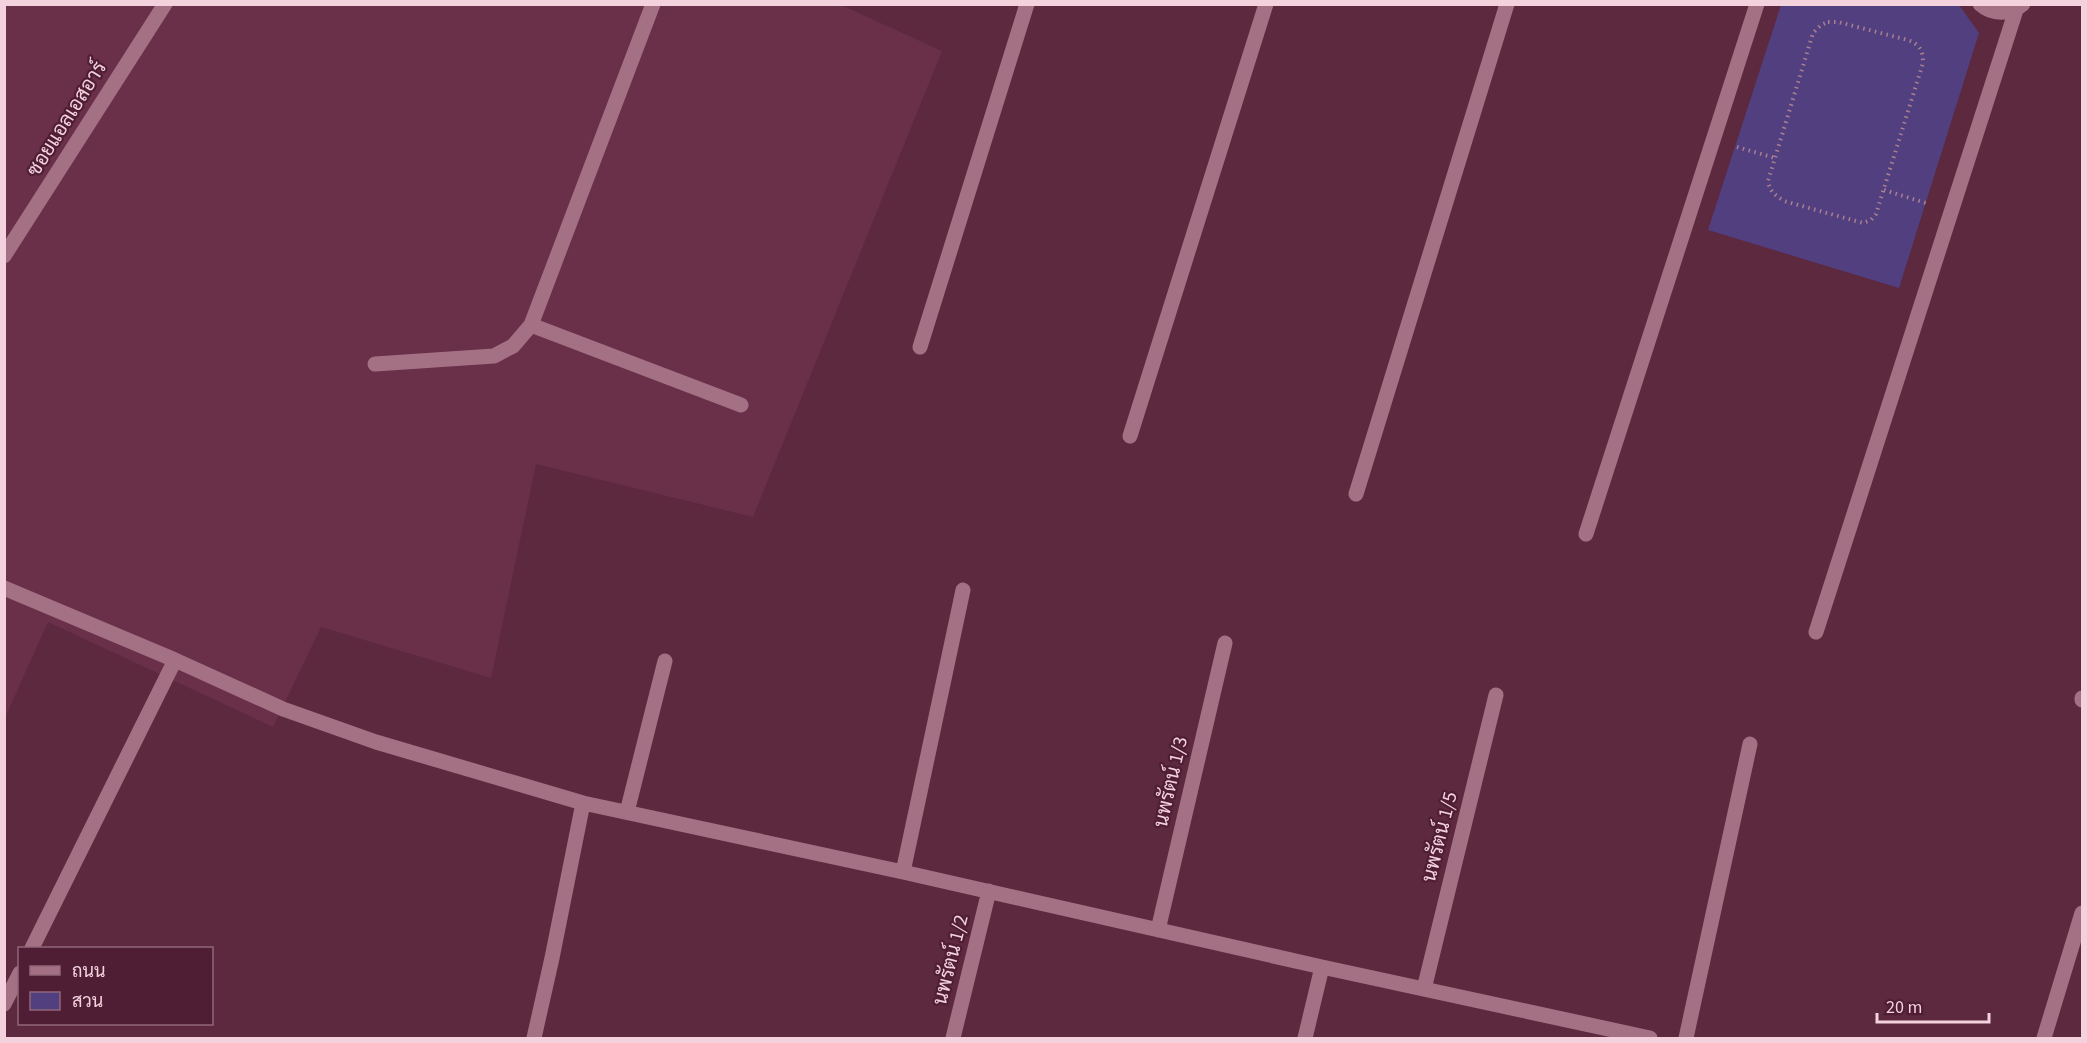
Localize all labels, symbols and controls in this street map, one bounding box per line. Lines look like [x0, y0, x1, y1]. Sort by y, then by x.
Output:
street label: ซอยแอลเอสอาร์ [20, 55, 114, 182]
street label: นพรัตน์ 1/3 [1146, 734, 1195, 830]
street label: นพรัตน์ 1/5 [1414, 788, 1465, 885]
street label: นพรัตน์ 1/2 [925, 911, 976, 1008]
legend [18, 947, 213, 1025]
text: ถนน [72, 959, 105, 984]
scale bar [1877, 986, 1990, 1024]
text: สวน [72, 989, 103, 1014]
text: 20 m [1886, 995, 1922, 1020]

